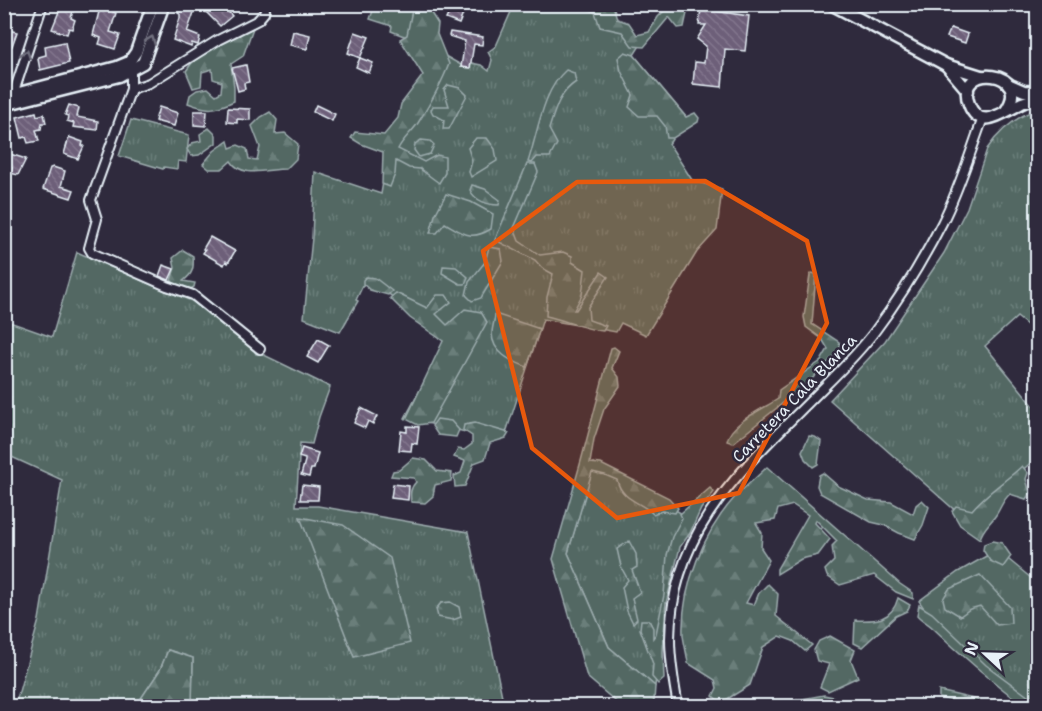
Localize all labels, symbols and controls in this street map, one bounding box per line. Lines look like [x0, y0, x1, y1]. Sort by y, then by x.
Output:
one-way arrow [144, 35, 157, 46]
one-way arrow [19, 49, 32, 60]
street label: Carretera Cala Blanca [728, 330, 861, 467]
north arrow [955, 624, 1015, 684]
text: N [959, 639, 984, 658]

